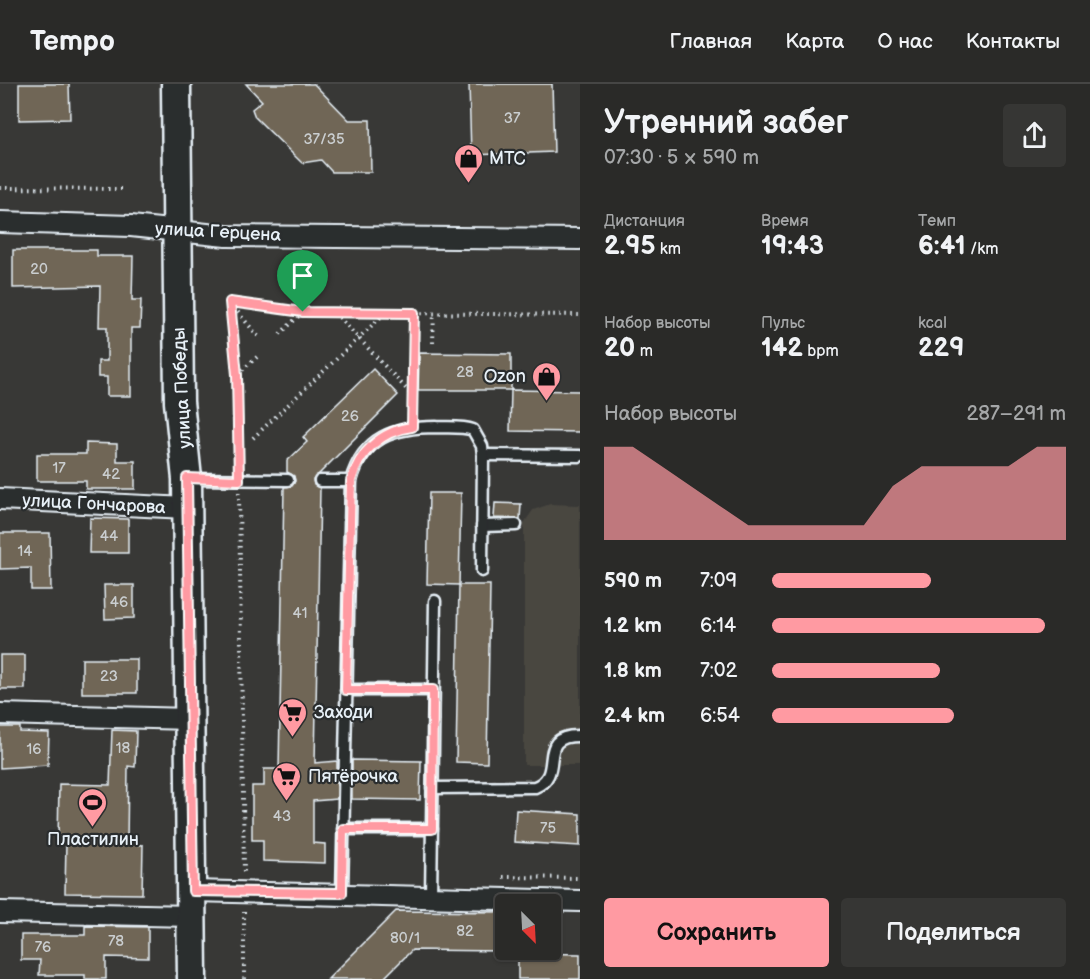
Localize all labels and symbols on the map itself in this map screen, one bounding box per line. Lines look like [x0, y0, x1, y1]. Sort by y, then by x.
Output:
house number: 37 [504, 109, 521, 128]
house number: 37/35 [303, 130, 345, 149]
shop icon: МТС [452, 142, 484, 184]
place label: МТС [489, 148, 526, 169]
street label: улица Герцена [154, 218, 282, 246]
pin [277, 250, 328, 312]
house number: 20 [30, 260, 48, 279]
street label: улица Победы [168, 327, 196, 449]
shop icon: Ozon [531, 360, 563, 402]
house number: 28 [456, 363, 474, 382]
place label: Ozon [484, 366, 526, 387]
house number: 26 [341, 407, 359, 426]
house number: 17 [52, 459, 66, 478]
house number: 42 [102, 465, 120, 484]
street label: улица Гончарова [22, 490, 167, 518]
house number: 44 [100, 527, 118, 546]
house number: 14 [18, 542, 32, 561]
house number: 46 [110, 593, 128, 612]
house number: 41 [293, 604, 307, 623]
house number: 23 [100, 667, 118, 686]
supermarket icon: Заходи [277, 696, 309, 738]
place label: Заходи [314, 702, 373, 723]
house number: 18 [116, 739, 131, 758]
house number: 16 [27, 740, 41, 759]
supermarket icon: Пятёрочка [271, 760, 303, 802]
place label: Пятёрочка [308, 766, 399, 787]
sports icon: Пластилин [77, 786, 109, 828]
house number: 43 [273, 807, 291, 826]
house number: 75 [540, 819, 556, 838]
place label: Пластилин [47, 829, 139, 850]
north arrow [495, 894, 561, 960]
house number: 82 [456, 922, 474, 941]
house number: 80/1 [390, 929, 420, 948]
house number: 78 [108, 932, 124, 951]
house number: 76 [35, 938, 51, 957]

